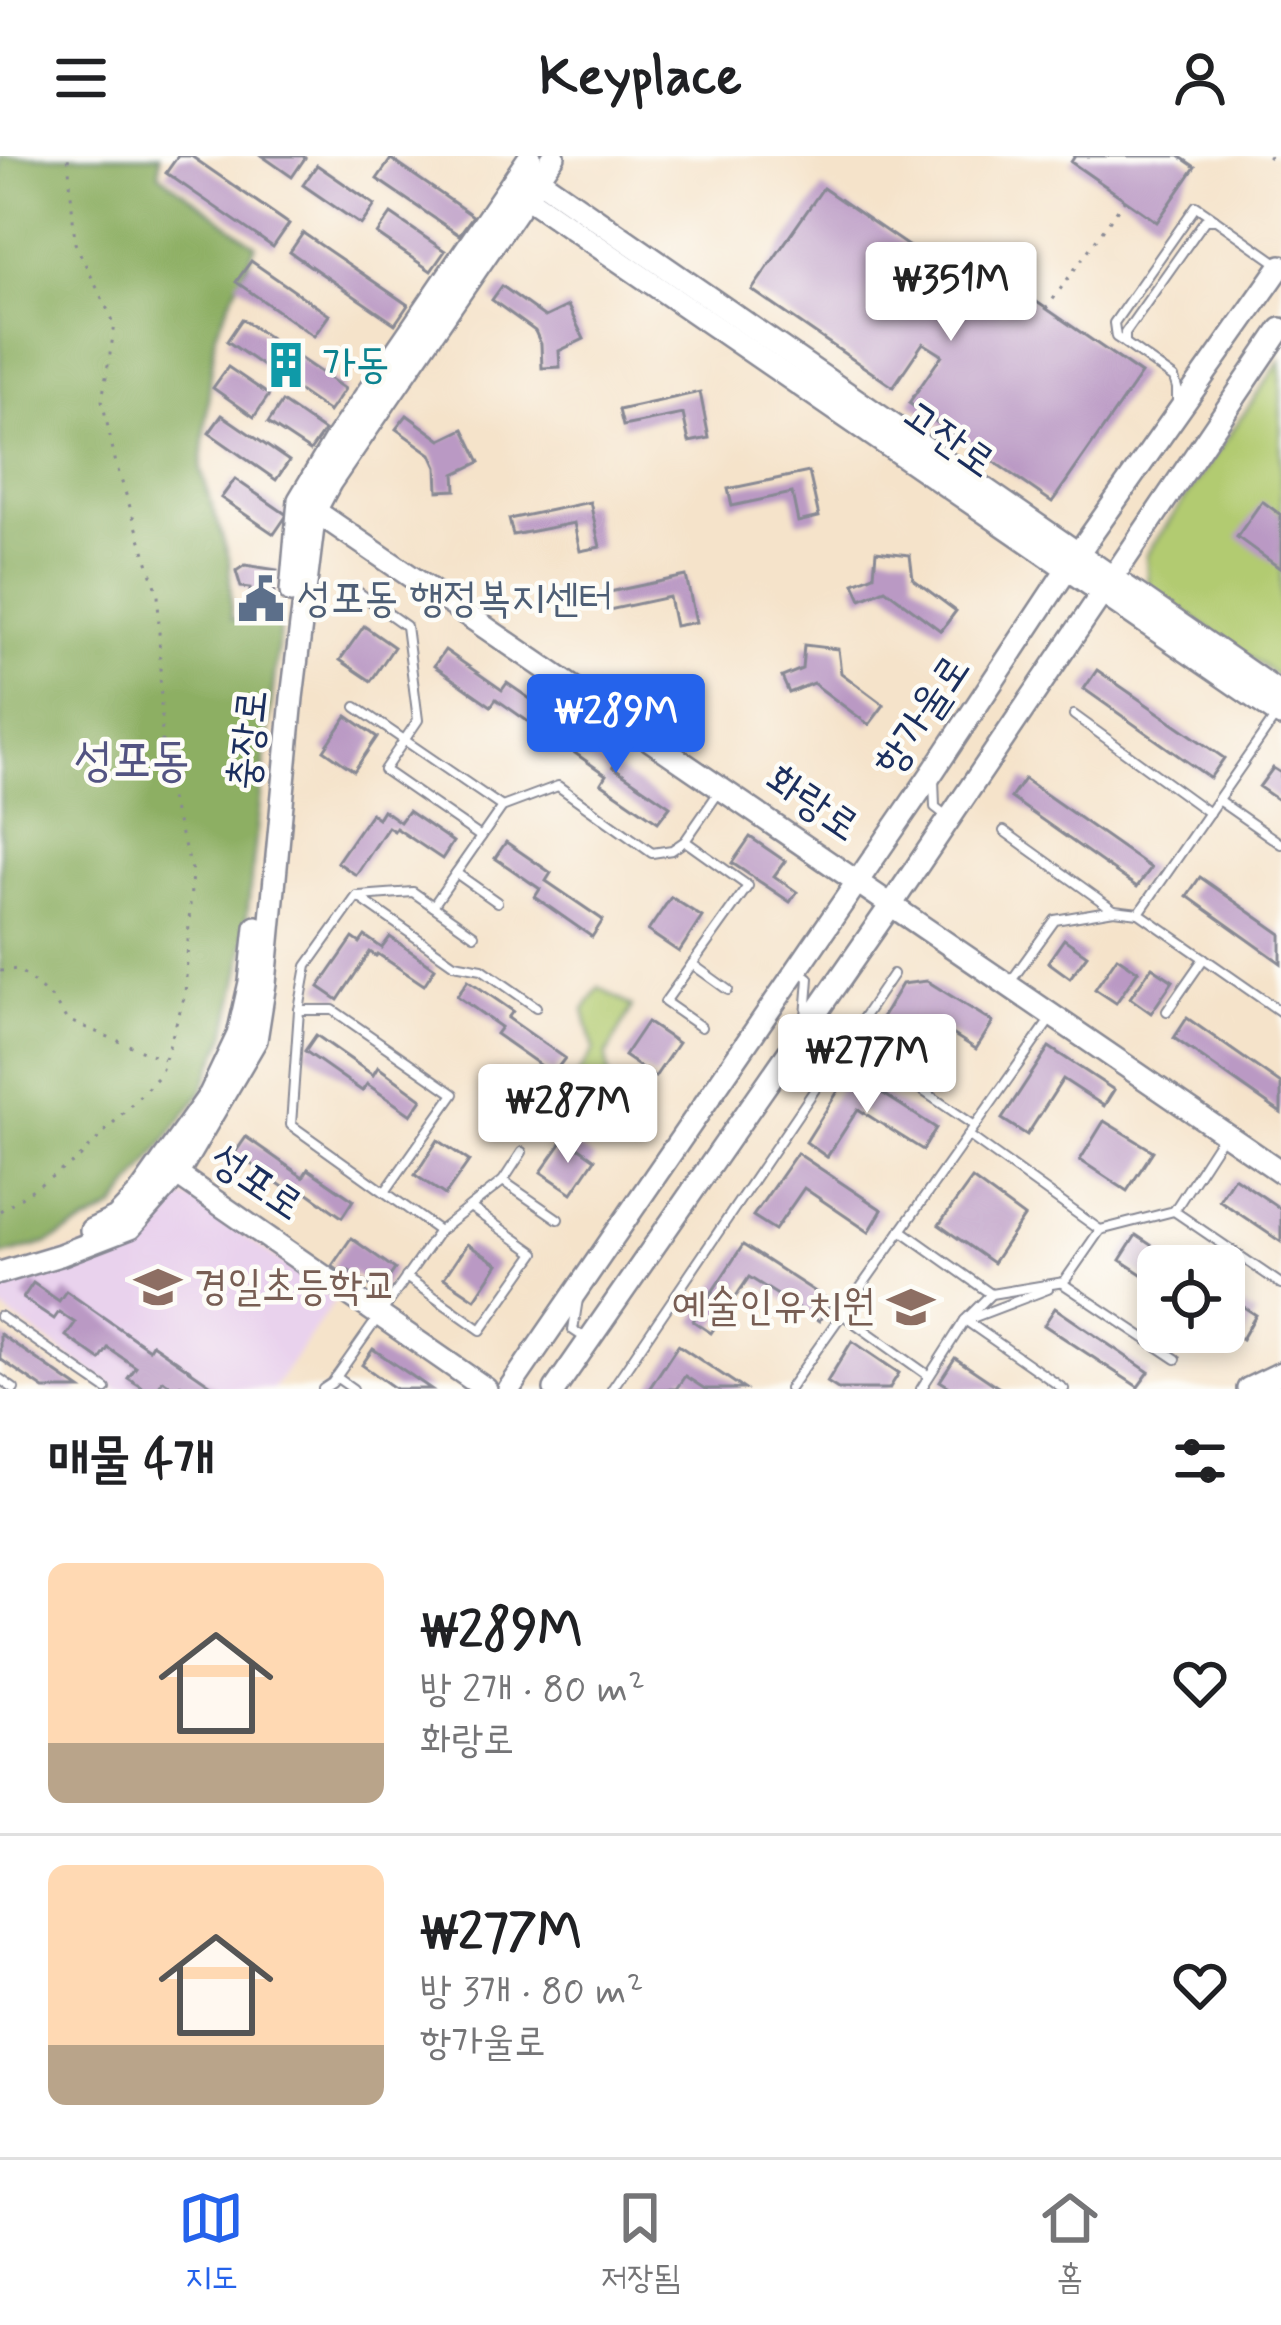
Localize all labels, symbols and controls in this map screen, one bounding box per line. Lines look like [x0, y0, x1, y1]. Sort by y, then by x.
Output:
text: Keyplace [539, 43, 742, 114]
icon: menu [48, 45, 114, 111]
icon: person [1167, 45, 1233, 111]
pin: ₩351M [867, 242, 1035, 344]
text: ₩351M [893, 255, 1009, 306]
place label: 가동 [322, 338, 390, 393]
building icon: 가동 [261, 340, 311, 390]
street label: 고잔로 [891, 388, 1005, 492]
place label: 성포동 행정복지센터 [297, 572, 613, 627]
public building icon: 성포동 행정복지센터 [236, 574, 286, 624]
street label: 항가울로 [862, 645, 984, 787]
pin: ₩289M [532, 674, 700, 776]
street label: 충장로 [216, 687, 282, 793]
text: ₩289M [554, 687, 678, 738]
district label: 성포동 [74, 730, 190, 793]
street label: 화랑로 [755, 753, 869, 855]
pin: ₩277M [783, 1014, 951, 1116]
text: ₩277M [805, 1027, 929, 1078]
pin: ₩287M [484, 1064, 652, 1166]
text: ₩287M [505, 1077, 631, 1128]
street label: 성포로 [199, 1132, 313, 1234]
map controls [1137, 1245, 1245, 1353]
button: locate [1137, 1245, 1245, 1353]
place label: 경일초등학교 [194, 1260, 397, 1315]
school or university icon: 경일초등학교 [133, 1262, 183, 1312]
place label: 예술인유치원 [672, 1280, 875, 1335]
school or university icon: 예술인유치원 [886, 1282, 936, 1332]
text: 매물 4개 [48, 1428, 215, 1494]
icon: filters [1167, 1428, 1233, 1494]
text: ₩289M [420, 1599, 582, 1665]
icon: home [144, 1611, 288, 1755]
icon: heart [1167, 1650, 1233, 1716]
text: 방 2개 · 80 m² [420, 1665, 645, 1716]
text: 화랑로 [420, 1716, 514, 1767]
text: ₩277M [420, 1901, 582, 1967]
icon: home [144, 1913, 288, 2057]
icon: heart [1167, 1952, 1233, 2018]
text: 방 3개 · 80 m² [420, 1967, 644, 2018]
text: 항가울로 [420, 2018, 546, 2069]
tab: 지도 [178, 2185, 244, 2301]
tab: 저장됨 [601, 2185, 680, 2301]
tab: 홈 [1037, 2185, 1103, 2301]

